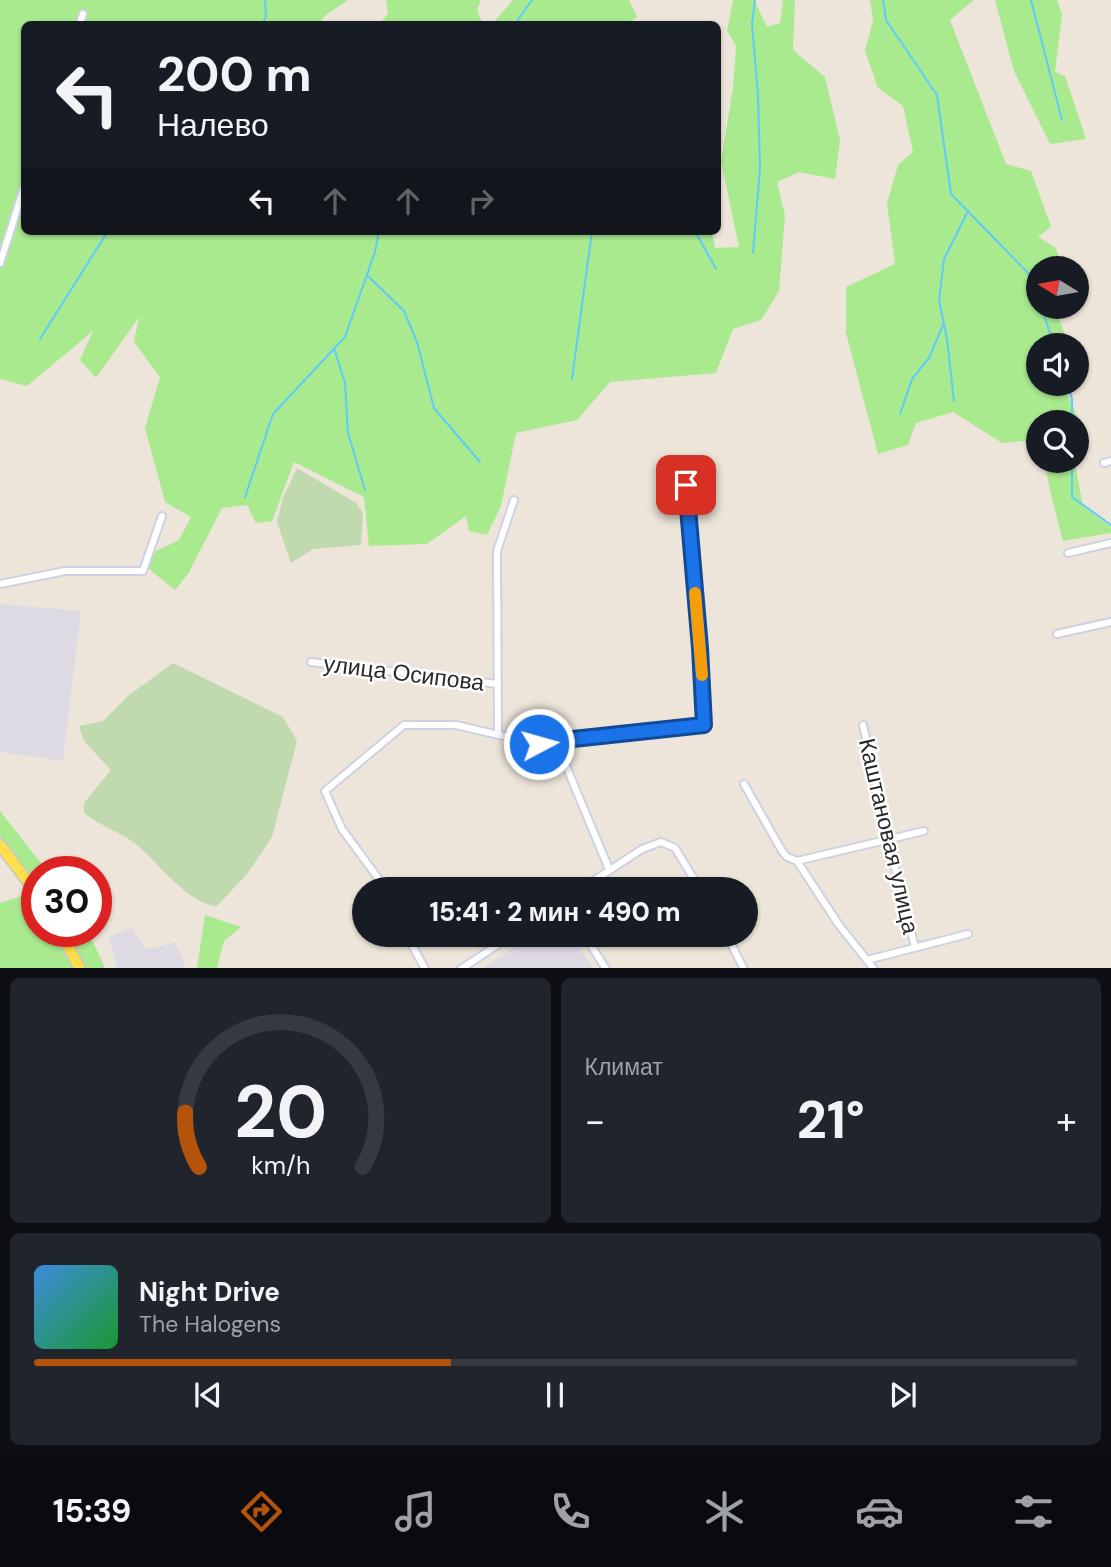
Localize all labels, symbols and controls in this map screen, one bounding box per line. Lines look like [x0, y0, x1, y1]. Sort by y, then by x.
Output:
text: 200 m [157, 42, 312, 106]
icon: left [42, 49, 133, 140]
text: Налево [157, 104, 269, 146]
icon: left [243, 182, 281, 220]
icon: ahead [316, 182, 354, 220]
icon: ahead [389, 182, 427, 220]
icon: right [462, 182, 500, 220]
north arrow [1026, 256, 1088, 318]
map controls [1026, 256, 1089, 473]
button: sound [1026, 333, 1089, 396]
button: search [1026, 410, 1089, 473]
pin [656, 455, 716, 515]
icon: arrive [667, 466, 705, 504]
street label: улица Осипова [322, 648, 486, 698]
position arrow [502, 707, 576, 781]
street label: Каштановая улица [852, 735, 926, 937]
speed limit sign: 30 [21, 856, 112, 947]
text: 15:41 · 2 мин · 490 m [429, 895, 681, 929]
text: Климат [585, 1052, 663, 1082]
text: 20 [234, 1065, 327, 1160]
text: 21° [797, 1086, 865, 1154]
text: − [585, 1096, 605, 1146]
text: + [1056, 1096, 1077, 1146]
text: km/h [251, 1148, 310, 1181]
text: Night Drive [139, 1275, 280, 1309]
text: The Halogens [139, 1309, 281, 1339]
icon: previous [189, 1376, 227, 1414]
icon: pause [536, 1376, 574, 1414]
icon: next [884, 1376, 922, 1414]
icon: directions [237, 1487, 286, 1536]
icon: music [391, 1487, 440, 1536]
icon: phone [546, 1487, 595, 1536]
icon: climate [700, 1487, 749, 1536]
icon: car [855, 1487, 904, 1536]
icon: filters [1009, 1487, 1058, 1536]
text: 15:39 [53, 1490, 131, 1532]

